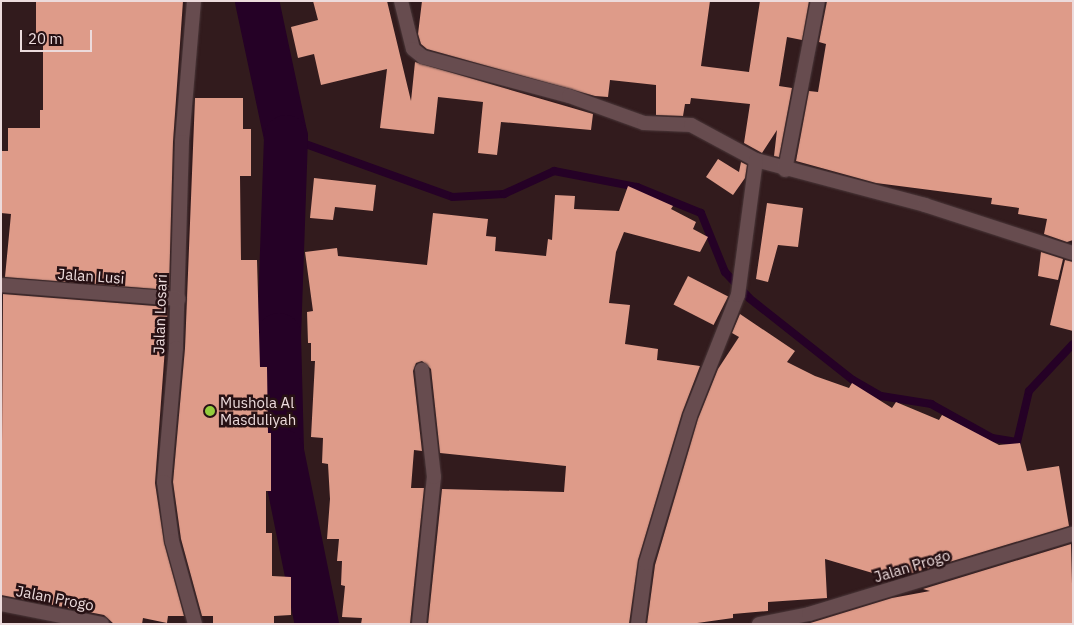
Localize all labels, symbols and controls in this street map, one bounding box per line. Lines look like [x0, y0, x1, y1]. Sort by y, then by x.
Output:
scale bar [22, 20, 95, 52]
text: 20 m [28, 29, 63, 48]
street label: Jalan Lusi [57, 265, 125, 287]
street label: Jalan Losari [150, 274, 170, 354]
place label: Mushola Al Masduliyah [220, 393, 296, 428]
marker: Mushola Al Masduliyah [204, 405, 216, 417]
street label: Jalan Progo [872, 546, 952, 586]
street label: Jalan Progo [15, 582, 95, 614]

